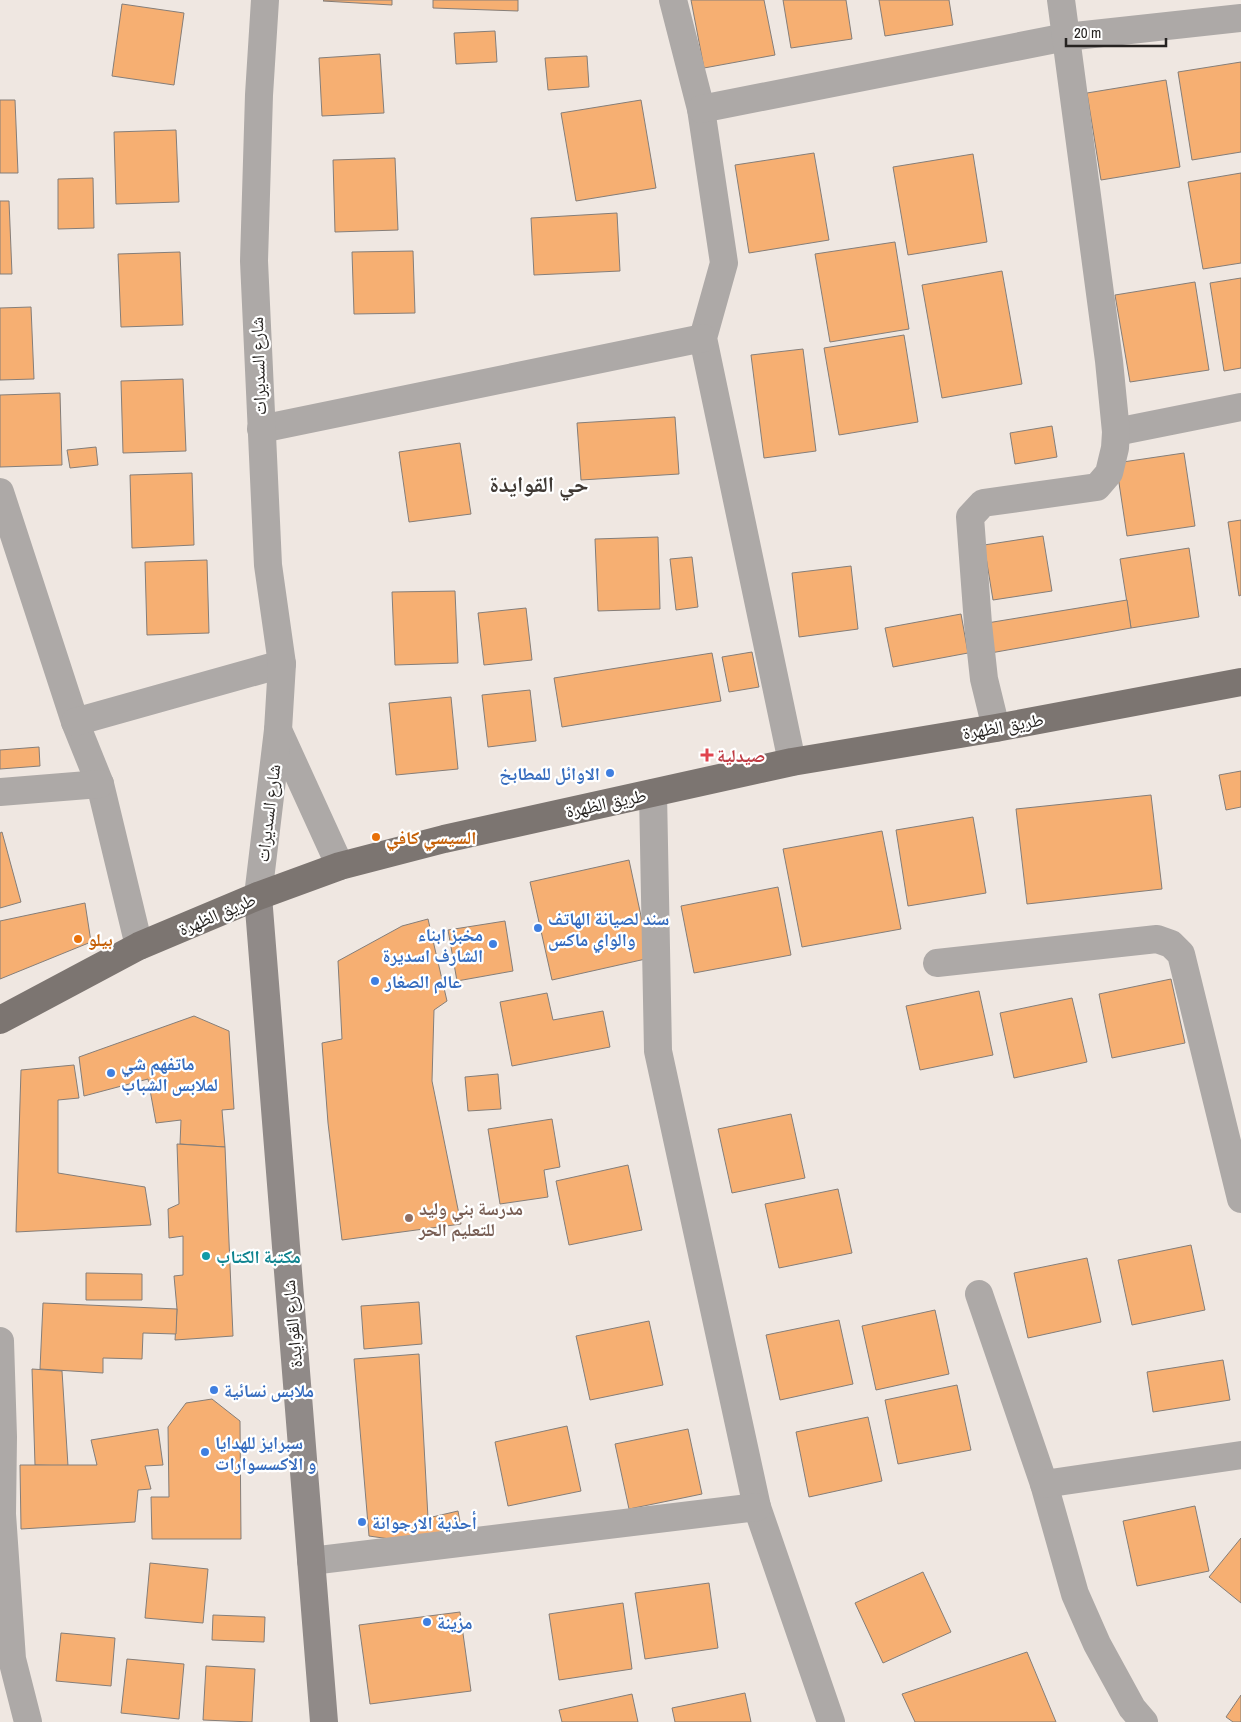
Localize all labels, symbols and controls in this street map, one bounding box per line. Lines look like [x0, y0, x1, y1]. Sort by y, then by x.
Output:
scale bar [1066, 15, 1166, 47]
text: 20 m [1074, 22, 1101, 43]
street label: شارع السديرات [244, 316, 272, 416]
district label: حي القوايدة [489, 469, 589, 501]
street label: طريق الظهرة [961, 707, 1045, 745]
place label: صيدلية [717, 743, 765, 768]
marker: صيدلية [701, 749, 713, 761]
place label: الاوائل للمطابخ [499, 761, 600, 786]
street label: شارع السديرات [250, 763, 286, 863]
marker: الاوائل للمطابخ [604, 767, 616, 779]
street label: طريق الظهرة [563, 782, 649, 824]
place label: السيسي كافي [386, 825, 476, 852]
marker: السيسي كافي [370, 831, 382, 843]
street label: طريق الظهرة [174, 886, 260, 942]
place label: سند لصيانة الهاتف والواي ماكس [548, 906, 669, 954]
place label: مخبز ابناء الشارف اسديرة [383, 922, 483, 968]
marker: سند لصيانة الهاتف والواي ماكس [532, 922, 544, 934]
place label: بيلو [88, 927, 113, 952]
marker: بيلو [72, 933, 84, 945]
marker: مخبز ابناء الشارف اسديرة [487, 938, 499, 950]
place label: عالم الصغار [384, 969, 462, 994]
marker: عالم الصغار [369, 975, 381, 987]
place label: ماتفهم شي لملابس الشباب [121, 1051, 218, 1097]
marker: ماتفهم شي لملابس الشباب [105, 1067, 117, 1079]
place label: مدرسة بني وليد للتعليم الحر [418, 1196, 523, 1242]
marker: مدرسة بني وليد للتعليم الحر [403, 1212, 415, 1224]
place label: مكتبة الكتاب [216, 1244, 301, 1269]
marker: مكتبة الكتاب [200, 1250, 212, 1262]
street label: شارع القوايدة [276, 1279, 308, 1369]
place label: ملابس نسائية [224, 1378, 314, 1403]
marker: ملابس نسائية [208, 1384, 220, 1396]
place label: سبرايز للهدايا و الاكسسوارات [215, 1430, 316, 1476]
marker: سبرايز للهدايا و الاكسسوارات [199, 1446, 211, 1458]
place label: أحذية الارجوانة [372, 1510, 477, 1535]
marker: أحذية الارجوانة [356, 1516, 368, 1528]
place label: مزينة [437, 1610, 472, 1635]
marker: مزينة [421, 1616, 433, 1628]

